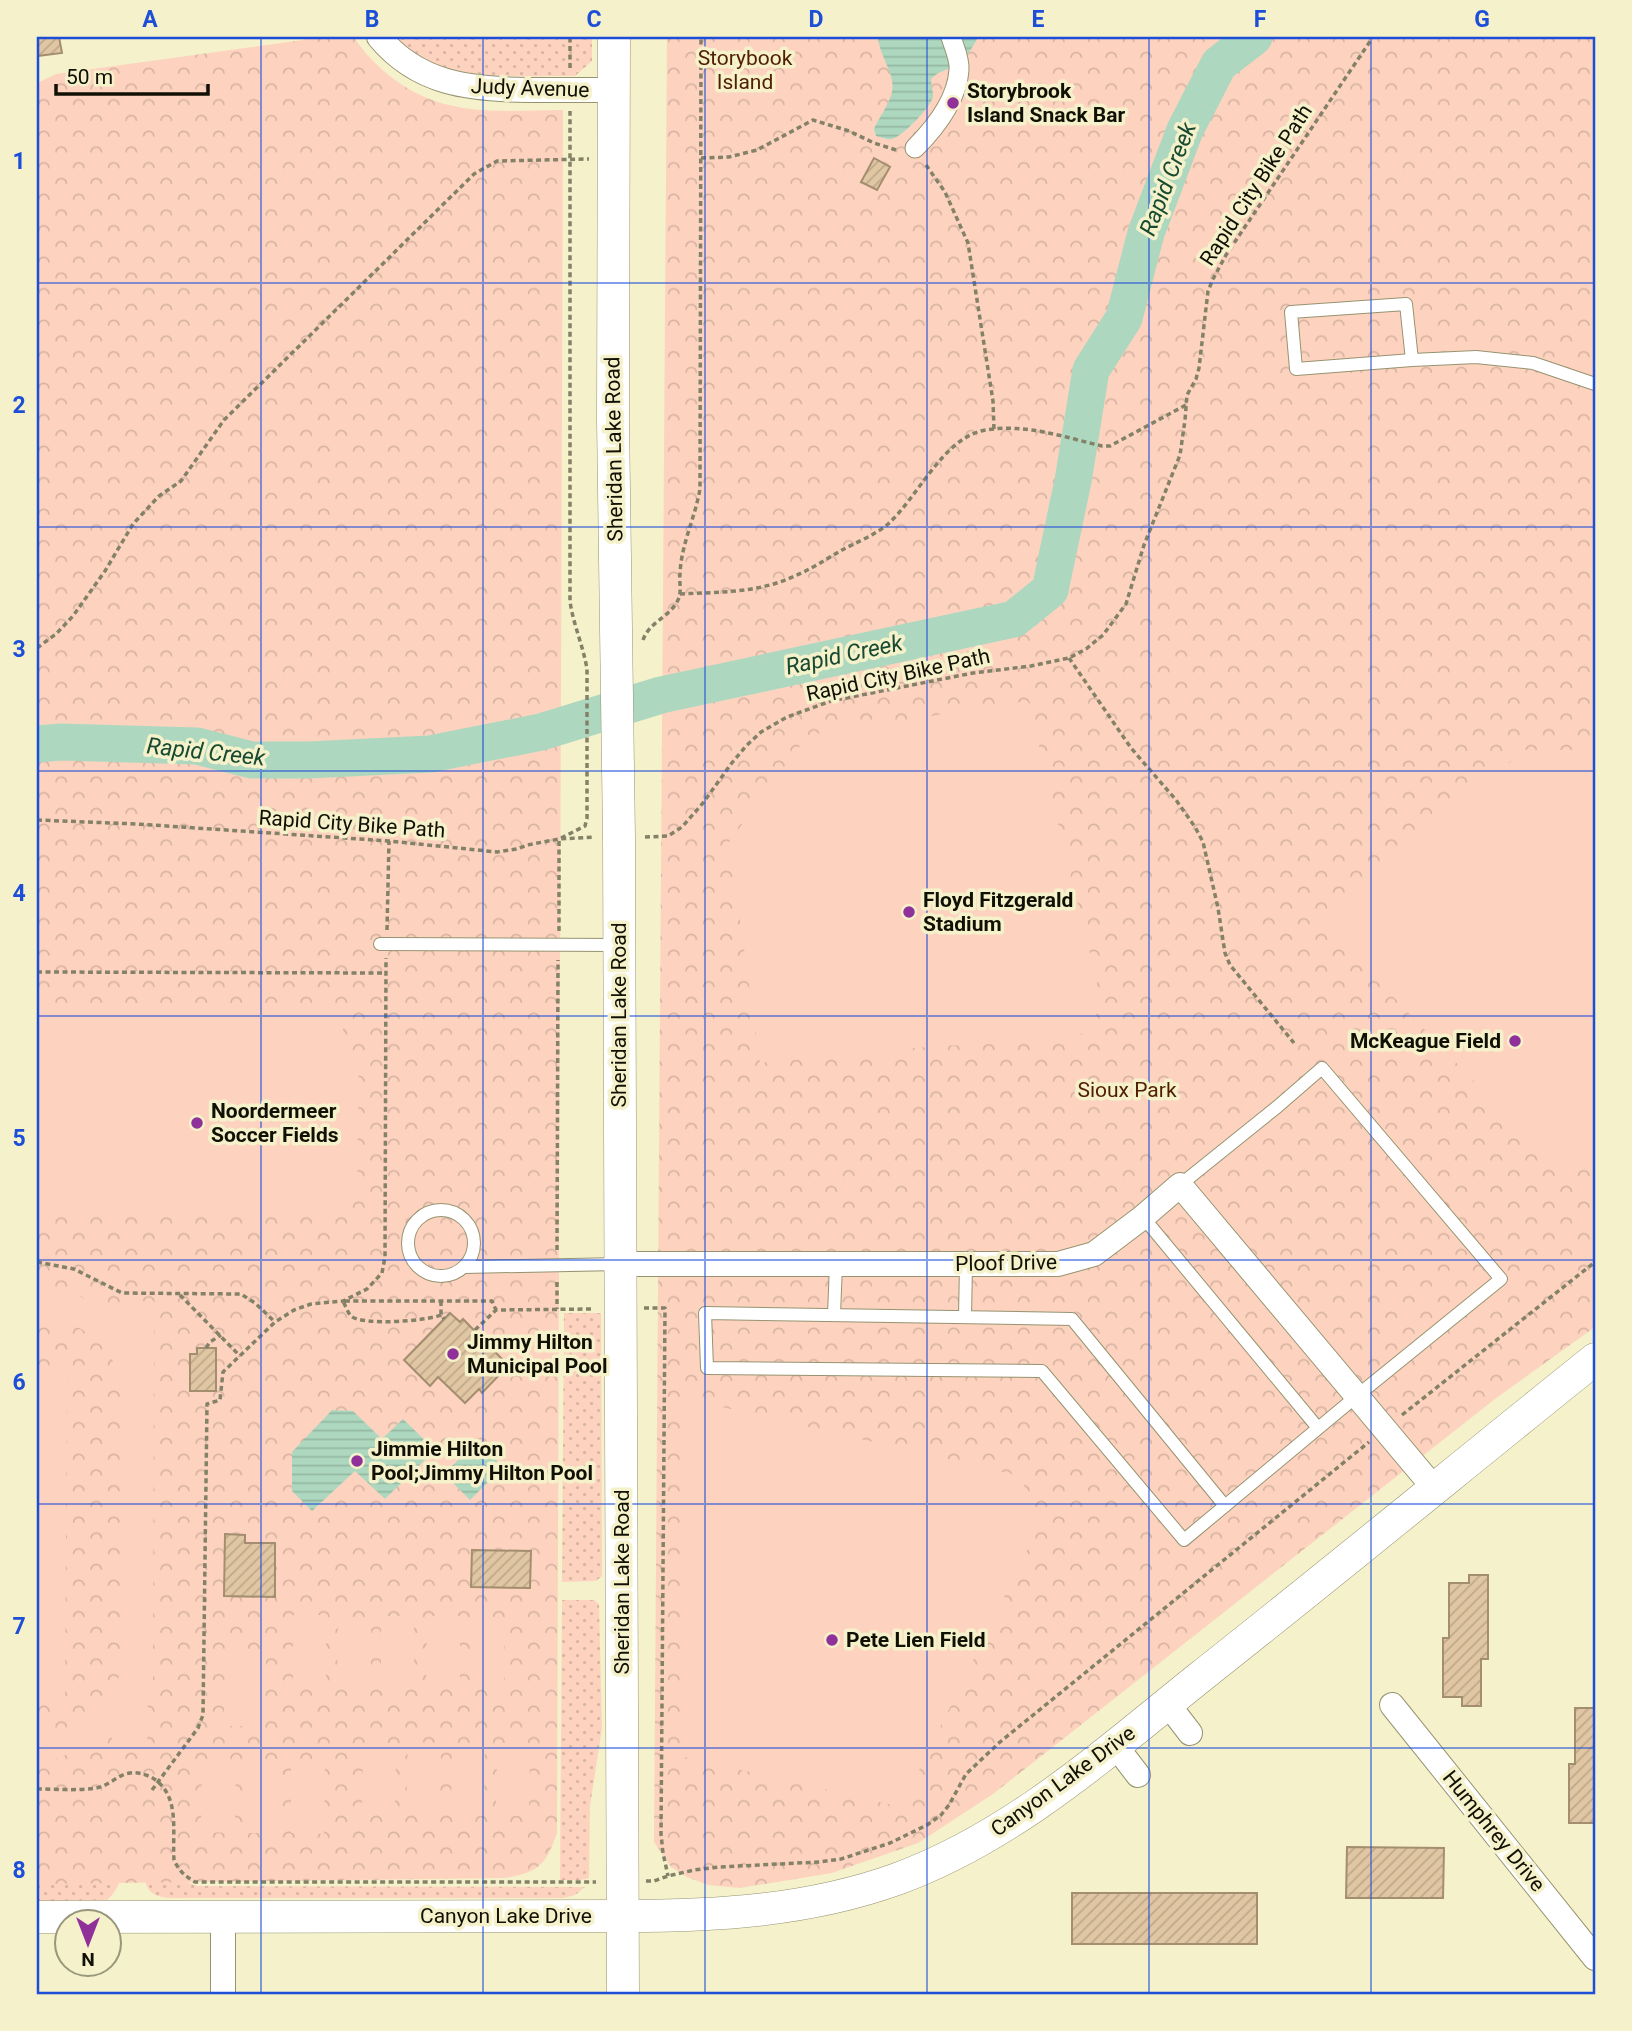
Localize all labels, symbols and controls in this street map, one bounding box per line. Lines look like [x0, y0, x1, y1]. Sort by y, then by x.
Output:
text: A [142, 6, 158, 33]
text: B [365, 6, 379, 33]
text: C [586, 6, 602, 33]
text: D [809, 6, 823, 33]
text: E [1032, 6, 1045, 33]
text: F [1254, 6, 1267, 33]
text: G [1474, 6, 1490, 33]
park label: Storybook Island [698, 46, 793, 94]
scale bar [56, 52, 208, 96]
text: 50 m [66, 65, 113, 89]
street label: Judy Avenue [470, 74, 590, 102]
place label: Storybrook Island Snack Bar [967, 79, 1125, 127]
marker: Storybrook Island Snack Bar [945, 95, 961, 111]
street label: Rapid City Bike Path [1195, 100, 1317, 270]
water label: Rapid Creek [1134, 118, 1202, 239]
text: 1 [12, 148, 26, 175]
street label: Sheridan Lake Road [600, 356, 628, 542]
text: 2 [12, 392, 26, 419]
water label: Rapid Creek [783, 629, 906, 681]
text: 3 [12, 636, 26, 663]
street label: Rapid City Bike Path [804, 644, 992, 706]
water label: Rapid Creek [145, 732, 267, 772]
street label: Rapid City Bike Path [258, 806, 446, 842]
text: 4 [12, 880, 26, 907]
place label: Floyd Fitzgerald Stadium [923, 888, 1073, 936]
marker: Floyd Fitzgerald Stadium [901, 904, 917, 920]
street label: Sheridan Lake Road [607, 922, 631, 1108]
place label: McKeague Field [1350, 1029, 1501, 1053]
marker: McKeague Field [1507, 1033, 1523, 1049]
park label: Sioux Park [1077, 1078, 1177, 1102]
place label: Noordermeer Soccer Fields [211, 1099, 339, 1147]
marker: Noordermeer Soccer Fields [189, 1115, 205, 1131]
text: 5 [12, 1125, 26, 1152]
street label: Ploof Drive [955, 1250, 1057, 1276]
place label: Jimmy Hilton Municipal Pool [467, 1330, 607, 1378]
marker: Jimmy Hilton Municipal Pool [445, 1346, 461, 1362]
text: 6 [12, 1369, 26, 1396]
place label: Jimmie Hilton Pool;Jimmy Hilton Pool [371, 1437, 593, 1485]
marker: Jimmie Hilton Pool;Jimmy Hilton Pool [349, 1453, 365, 1469]
street label: Sheridan Lake Road [610, 1489, 634, 1675]
text: 7 [12, 1613, 26, 1640]
place label: Pete Lien Field [846, 1628, 985, 1652]
marker: Pete Lien Field [824, 1632, 840, 1648]
street label: Canyon Lake Drive [986, 1721, 1140, 1841]
street label: Humphrey Drive [1438, 1766, 1550, 1896]
text: 8 [12, 1857, 26, 1884]
street label: Canyon Lake Drive [420, 1904, 592, 1928]
north arrow [52, 1909, 122, 1979]
text: N [81, 1948, 95, 1971]

